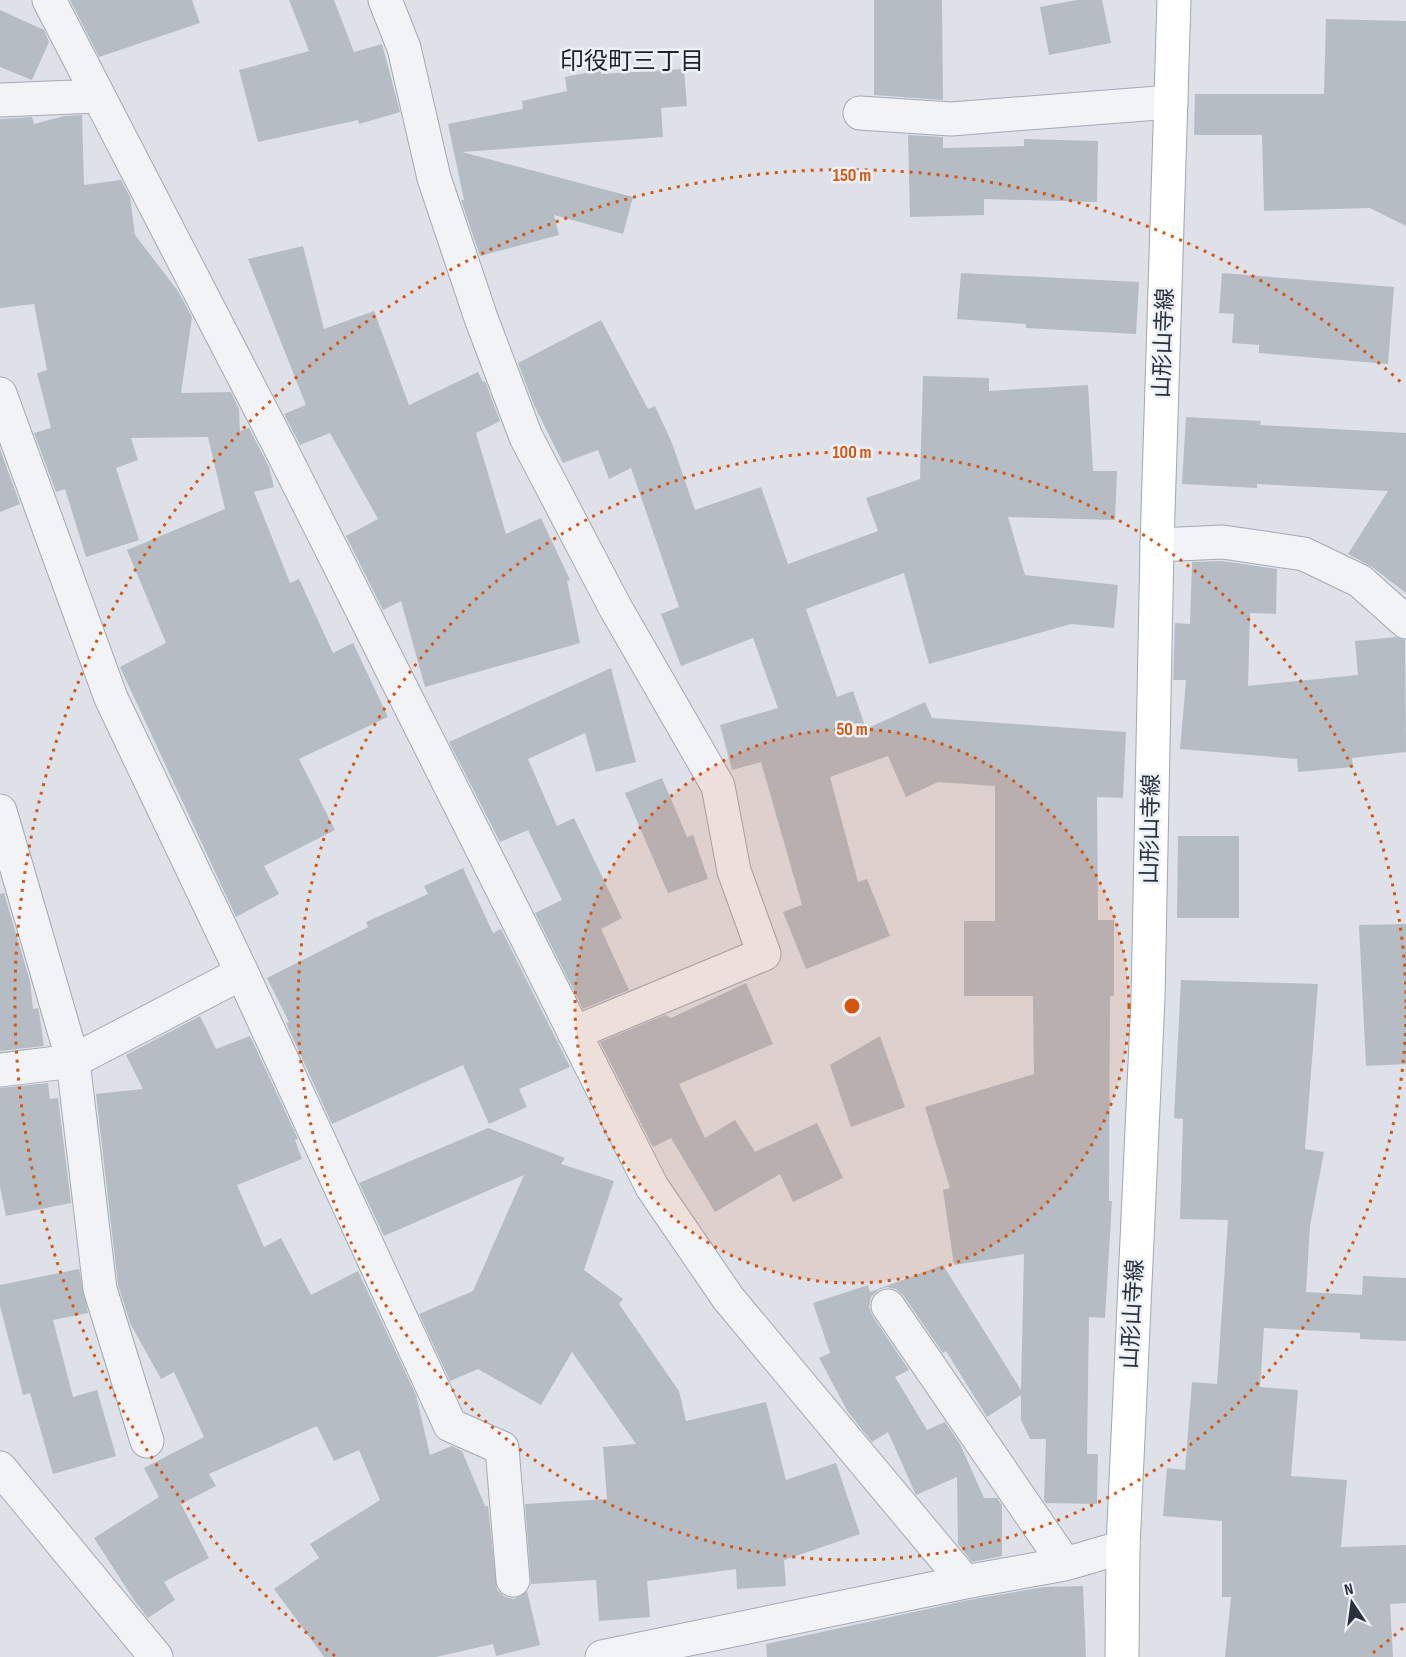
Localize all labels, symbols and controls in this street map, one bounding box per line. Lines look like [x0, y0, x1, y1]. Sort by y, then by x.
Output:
district label: 印役町三丁目 [560, 47, 704, 76]
text: 150 m [833, 165, 871, 186]
street label: 山形山寺線 [1149, 288, 1179, 398]
text: 100 m [833, 442, 872, 463]
text: 50 m [836, 719, 868, 740]
street label: 山形山寺線 [1137, 774, 1165, 884]
centre of rings [842, 996, 862, 1016]
street label: 山形山寺線 [1117, 1258, 1149, 1370]
north arrow [1322, 1573, 1382, 1633]
text: N [1343, 1580, 1355, 1600]

